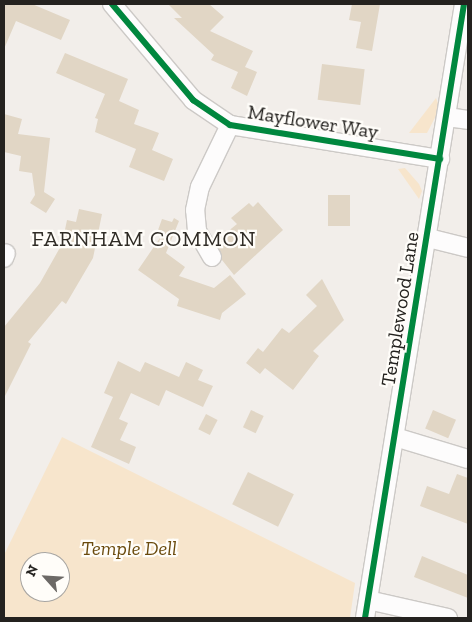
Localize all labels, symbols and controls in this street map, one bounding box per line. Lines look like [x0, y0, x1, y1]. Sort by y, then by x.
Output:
street label: Mayflower Way [245, 100, 381, 144]
district label: FARNHAM COMMON [30, 226, 258, 252]
street label: Templewood Lane [376, 230, 424, 388]
park label: Temple Dell [81, 536, 177, 560]
north arrow [20, 552, 70, 602]
text: N [22, 562, 42, 579]

